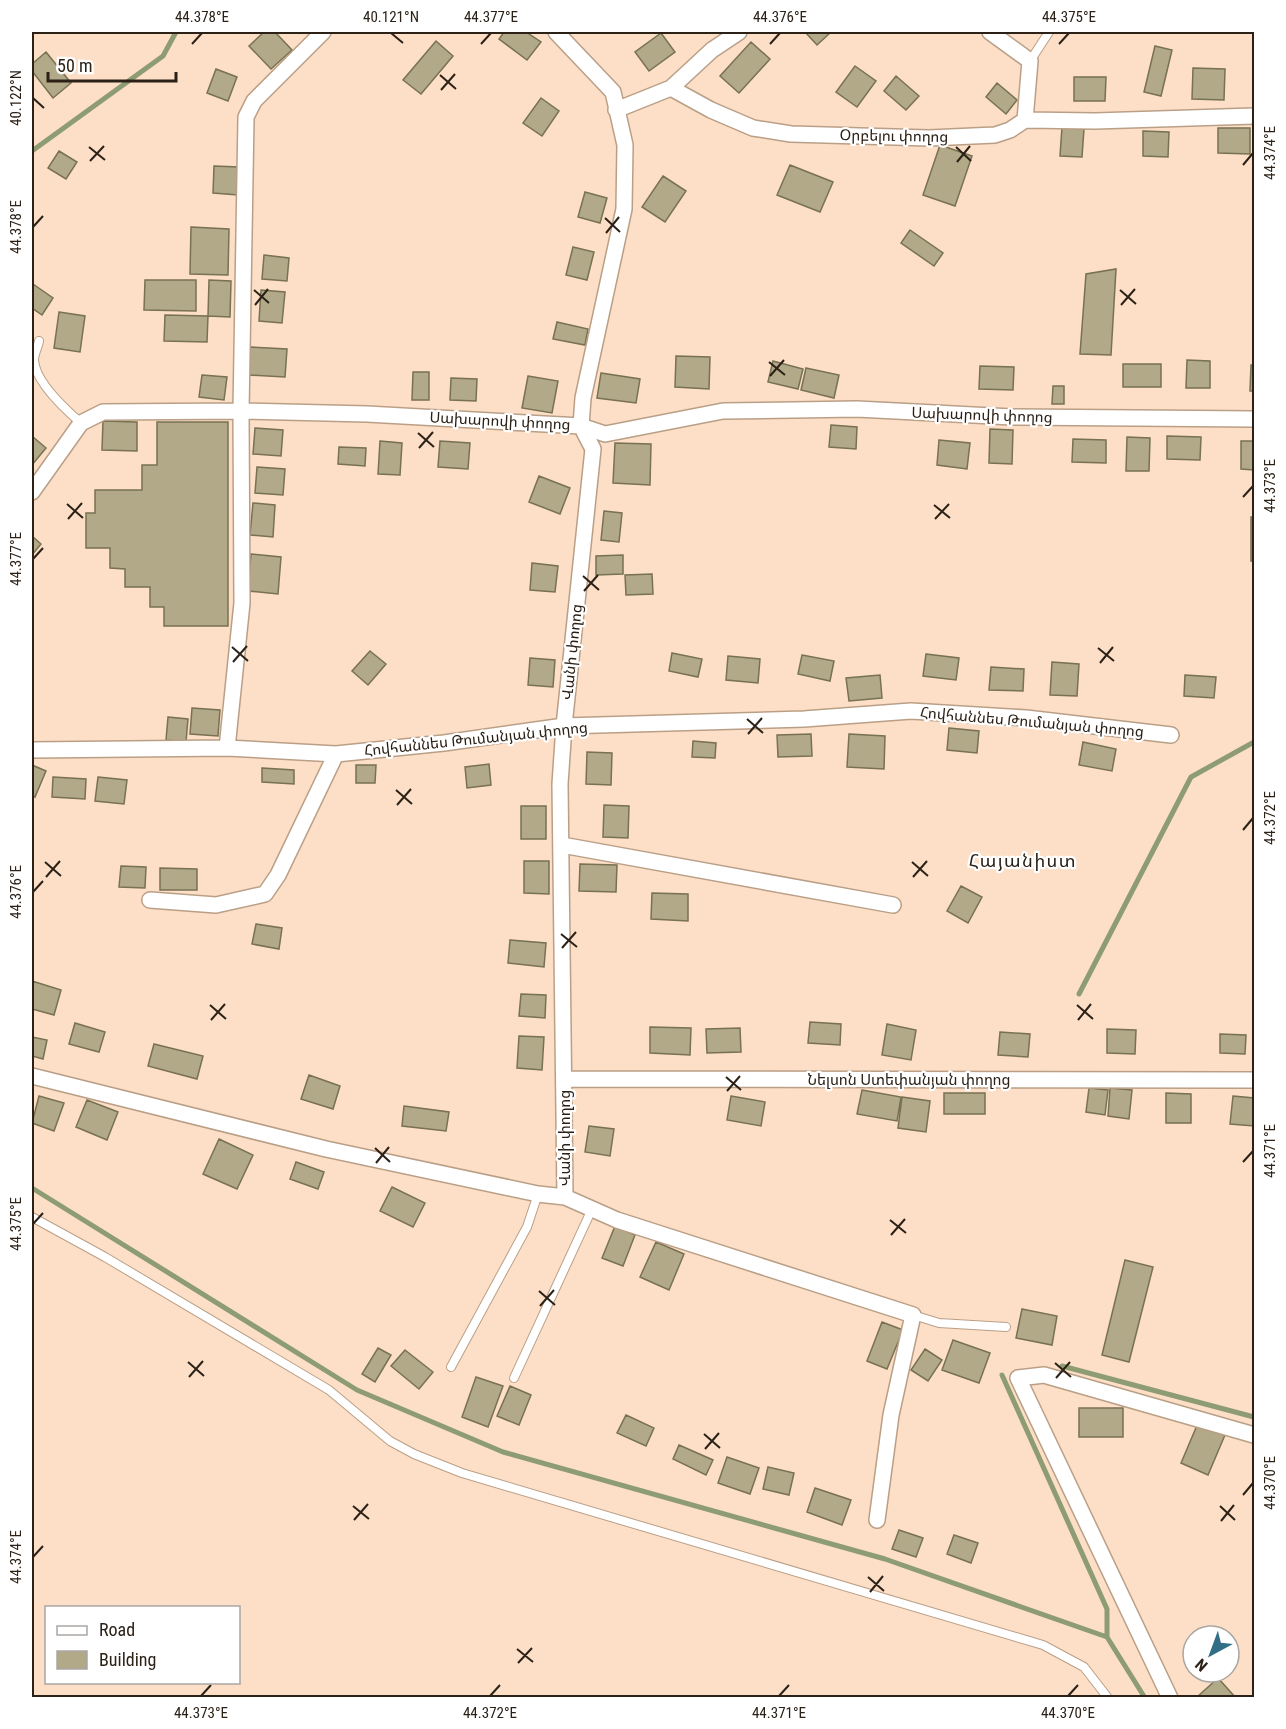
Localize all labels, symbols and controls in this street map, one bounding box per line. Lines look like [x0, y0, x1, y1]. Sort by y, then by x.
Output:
text: 44.378°E [175, 8, 229, 26]
text: 40.121°N [363, 8, 419, 26]
text: 44.377°E [464, 8, 518, 26]
text: 44.376°E [753, 8, 807, 26]
text: 44.375°E [1042, 8, 1096, 26]
scale bar [48, 45, 176, 83]
text: 50 m [57, 55, 92, 76]
text: 40.122°N [7, 70, 25, 126]
street label: Օրբելու փողոց [840, 126, 948, 146]
text: 44.374°E [1261, 126, 1279, 180]
text: 44.378°E [7, 200, 25, 254]
street label: Սախարովի փողոց [911, 404, 1053, 426]
street label: Սախարովի փողոց [429, 408, 571, 434]
text: 44.373°E [1261, 459, 1279, 513]
text: 44.377°E [7, 532, 25, 586]
street label: Վանի փողոց [558, 603, 586, 701]
street label: Հովհաննես Թումանյան փողոց [919, 703, 1145, 741]
street label: Հովհաննես Թումանյան փողոց [363, 718, 589, 760]
text: 44.372°E [1261, 791, 1279, 845]
district label: Հայանիստ [969, 850, 1077, 871]
text: 44.376°E [7, 865, 25, 919]
street label: Նելսոն Ստեփանյան փողոց [808, 1071, 1010, 1089]
street label: Վանի փողոց [556, 1090, 574, 1186]
text: 44.371°E [1261, 1124, 1279, 1178]
text: 44.375°E [7, 1197, 25, 1251]
text: 44.370°E [1261, 1456, 1279, 1510]
text: 44.374°E [7, 1530, 25, 1584]
legend [45, 1606, 240, 1684]
text: Road [99, 1619, 135, 1640]
north arrow [1181, 1624, 1241, 1684]
text: Building [99, 1649, 156, 1670]
text: N [1192, 1655, 1211, 1675]
text: 44.373°E [174, 1704, 228, 1722]
text: 44.372°E [463, 1704, 517, 1722]
text: 44.371°E [752, 1704, 806, 1722]
text: 44.370°E [1041, 1704, 1095, 1722]

